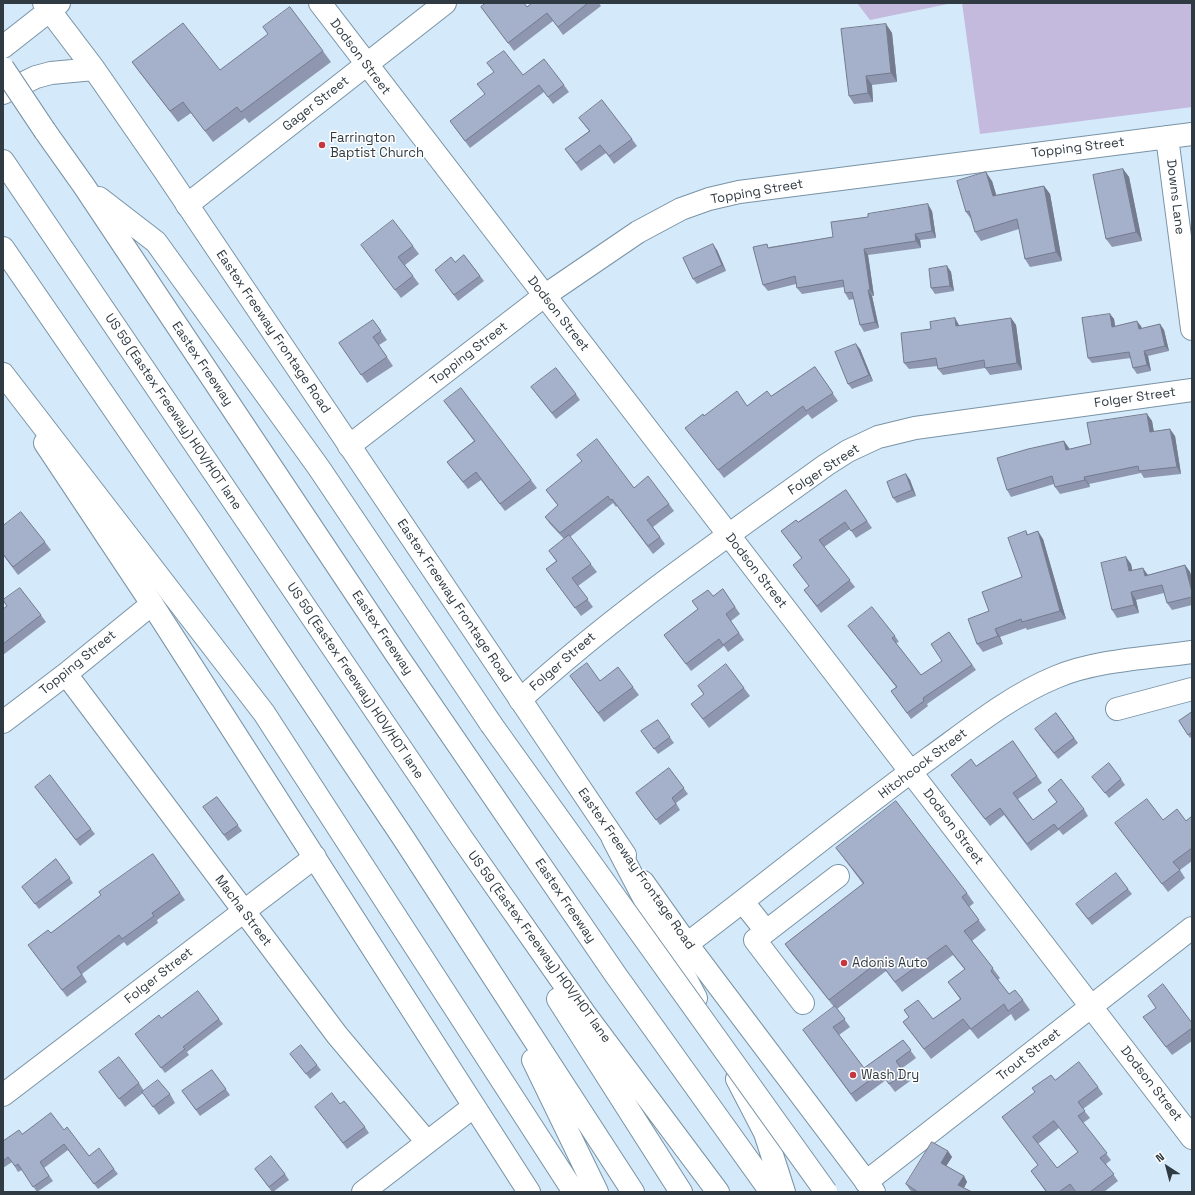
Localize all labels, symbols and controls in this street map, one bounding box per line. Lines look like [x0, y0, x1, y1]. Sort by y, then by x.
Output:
street label: Dodson Street [326, 16, 394, 98]
street label: Gager Street [280, 73, 352, 135]
place label: Farrington Baptist Church [330, 130, 424, 161]
street label: Topping Street [1031, 135, 1125, 161]
marker: Farrington Baptist Church [317, 140, 327, 150]
street label: Downs Lane [1163, 159, 1187, 235]
street label: Topping Street [710, 176, 804, 208]
street label: Eastex Freeway Frontage Road [212, 247, 334, 417]
street label: Dodson Street [524, 273, 592, 355]
street label: US 59 (Eastex Freeway) HOV/HOT lane [101, 311, 245, 513]
street label: Eastex Freeway [168, 319, 236, 409]
street label: Topping Street [427, 319, 511, 389]
street label: Folger Street [1093, 385, 1177, 411]
street label: Folger Street [785, 441, 863, 499]
street label: Eastex Freeway Frontage Road [393, 516, 515, 686]
street label: Dodson Street [722, 530, 790, 612]
street label: US 59 (Eastex Freeway) HOV/HOT lane [283, 580, 427, 782]
street label: Eastex Freeway [348, 588, 416, 678]
street label: Topping Street [37, 627, 119, 699]
street label: Folger Street [527, 629, 599, 695]
street label: Hitchcock Street [876, 726, 970, 802]
street label: Eastex Freeway Frontage Road [574, 785, 698, 953]
street label: Dodson Street [919, 786, 987, 868]
street label: US 59 (Eastex Freeway) HOV/HOT lane [464, 848, 614, 1046]
street label: Eastex Freeway [531, 856, 599, 946]
street label: Macha Street [211, 872, 275, 950]
street label: Folger Street [122, 945, 196, 1007]
place label: Adonis Auto [852, 955, 928, 971]
marker: Adonis Auto [839, 958, 849, 968]
street label: Trout Street [994, 1025, 1064, 1085]
street label: Dodson Street [1117, 1043, 1185, 1125]
place label: Wash Dry [861, 1067, 919, 1083]
marker: Wash Dry [848, 1070, 858, 1080]
north arrow [1147, 1147, 1187, 1187]
text: N [1153, 1149, 1167, 1165]

